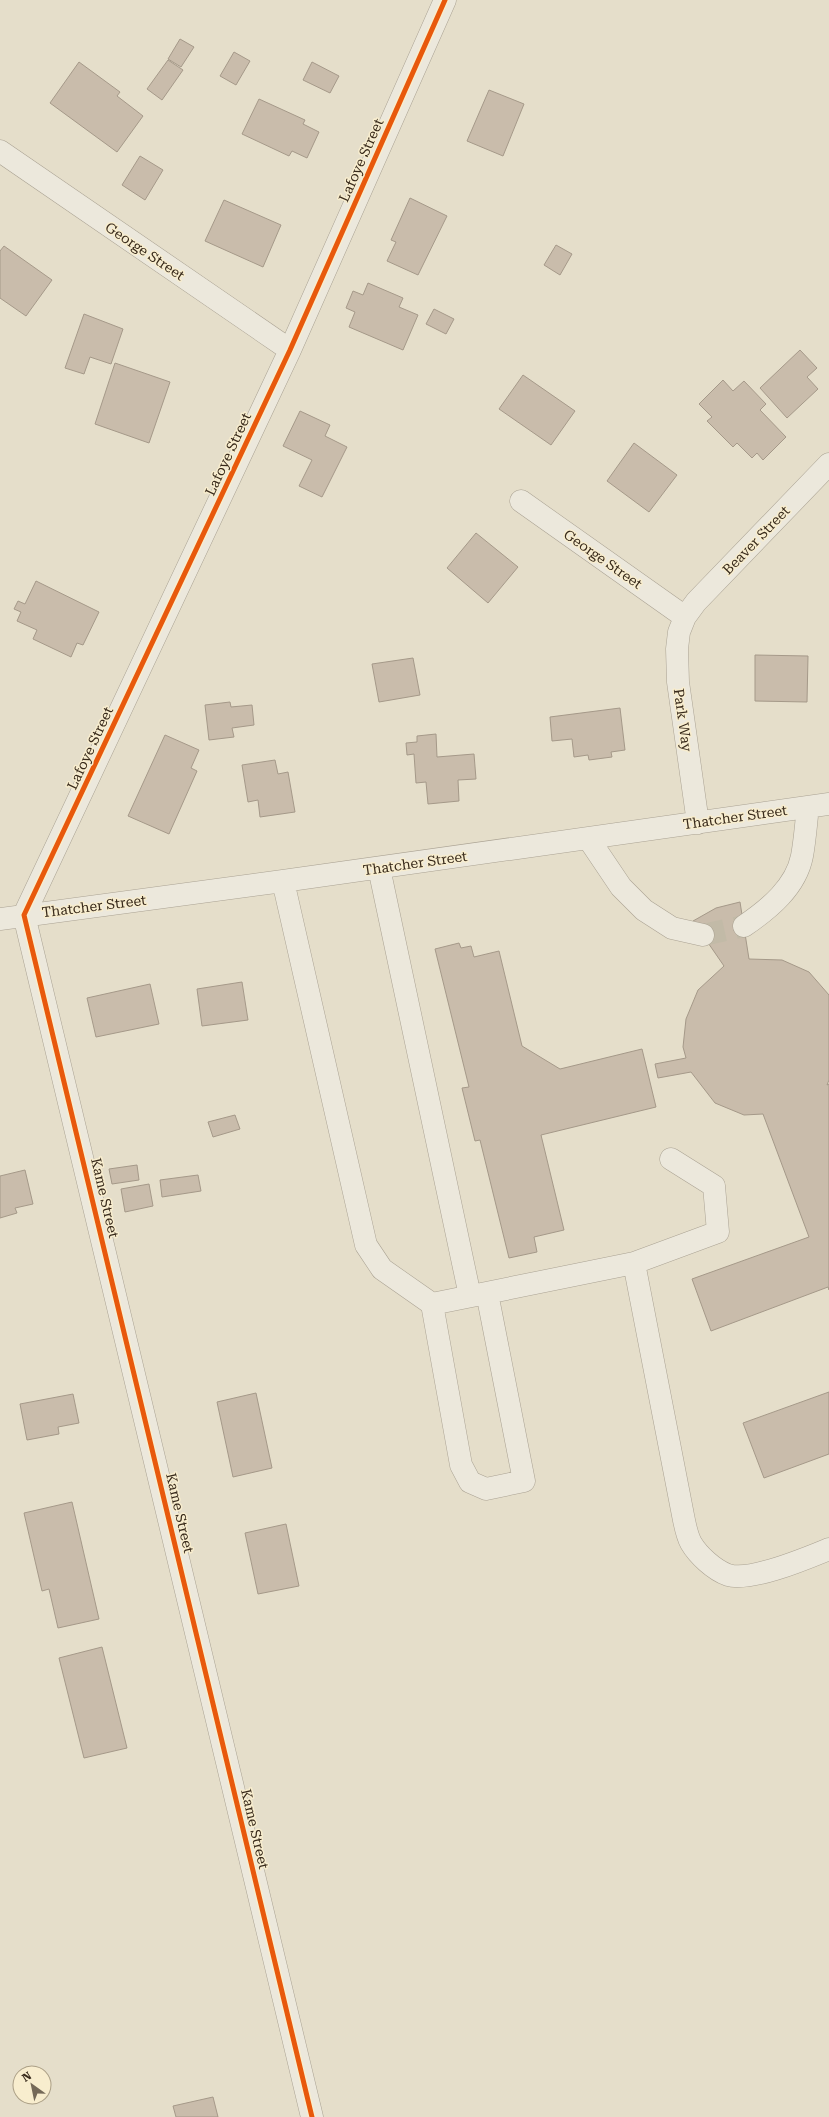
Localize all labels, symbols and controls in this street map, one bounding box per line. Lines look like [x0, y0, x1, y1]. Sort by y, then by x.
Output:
street label: Lafoye Street [335, 116, 387, 204]
street label: George Street [102, 219, 188, 283]
street label: Lafoye Street [202, 410, 254, 498]
street label: Beaver Street [719, 502, 793, 578]
street label: George Street [561, 526, 645, 592]
street label: Park Way [671, 687, 695, 753]
street label: Lafoye Street [64, 704, 116, 792]
street label: Thatcher Street [682, 802, 788, 832]
street label: Thatcher Street [362, 848, 468, 878]
street label: Thatcher Street [41, 892, 147, 920]
street label: Kame Street [88, 1156, 122, 1240]
street label: Kame Street [163, 1471, 197, 1555]
street label: Kame Street [238, 1787, 272, 1871]
north arrow [12, 2065, 52, 2105]
text: N [20, 2069, 34, 2085]

